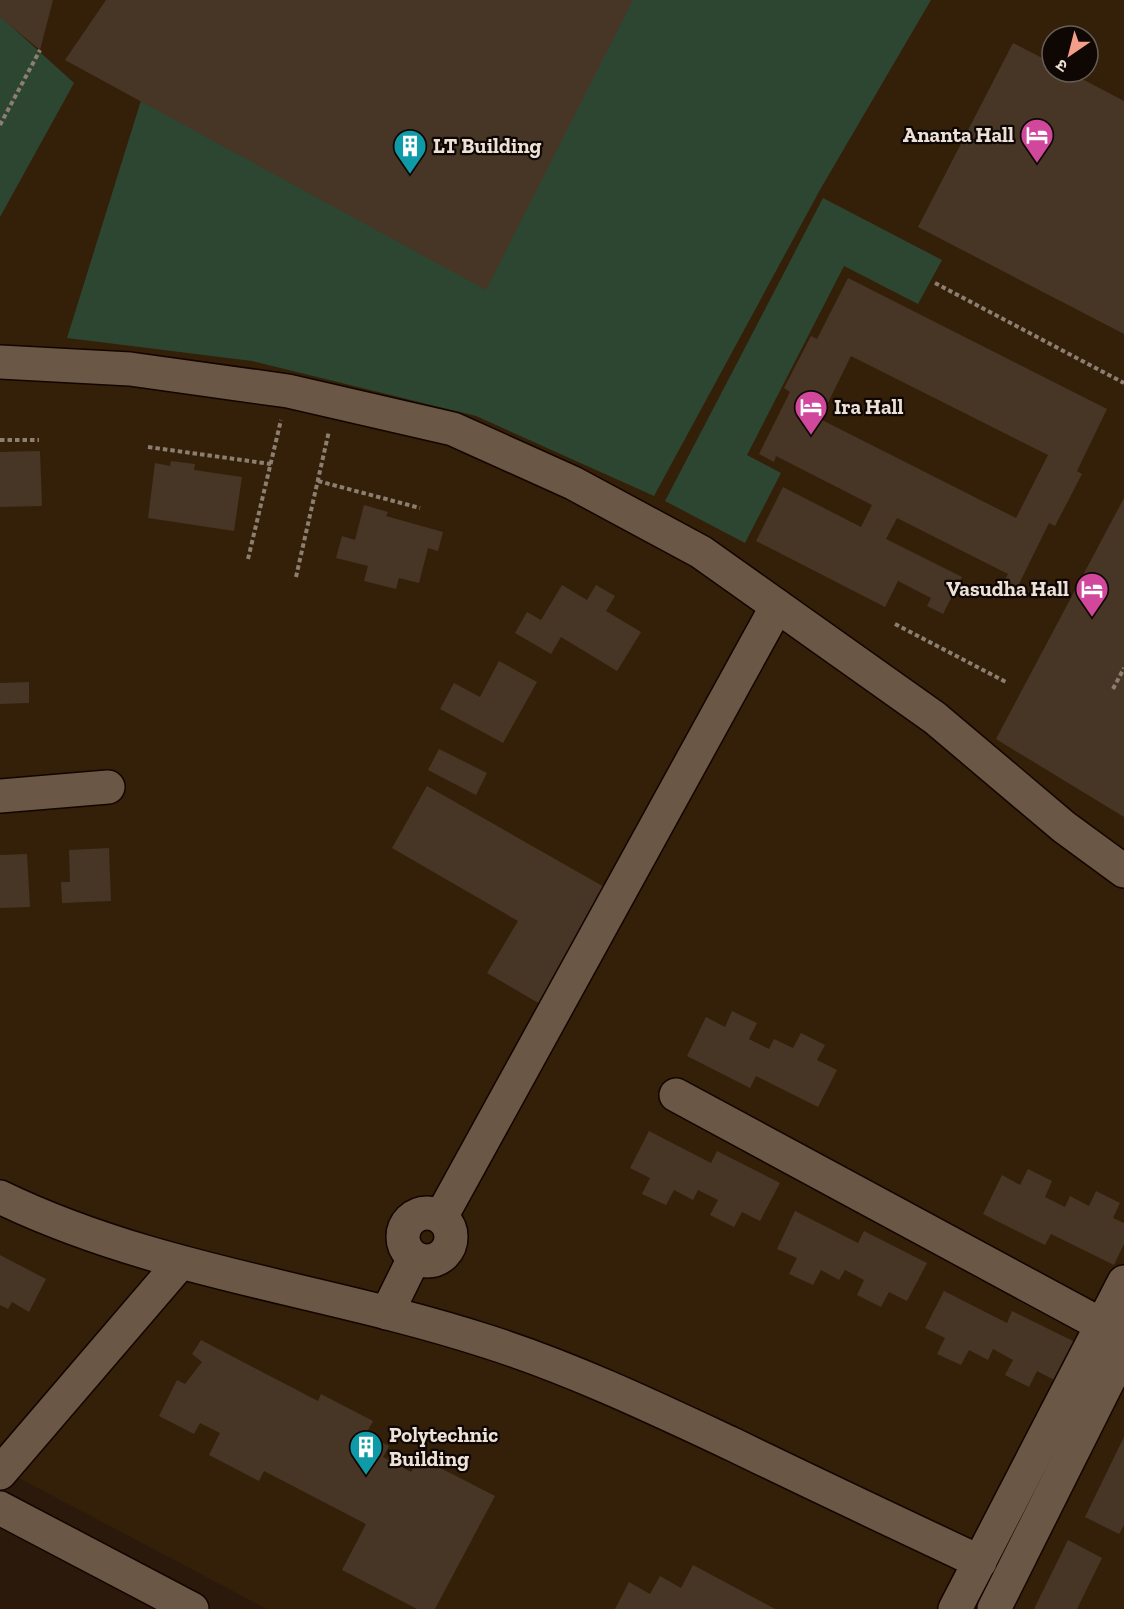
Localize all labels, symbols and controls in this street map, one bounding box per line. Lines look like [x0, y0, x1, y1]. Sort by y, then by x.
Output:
north arrow [1040, 24, 1100, 84]
text: उ [1052, 55, 1071, 76]
hotel icon: Ananta Hall [1019, 117, 1055, 164]
place label: Ananta Hall [903, 122, 1014, 147]
building icon: LT Building [392, 128, 428, 175]
place label: LT Building [433, 133, 542, 158]
hotel icon: Ira Hall [793, 389, 829, 436]
place label: Ira Hall [834, 394, 904, 419]
hotel icon: Vasudha Hall [1074, 571, 1110, 618]
place label: Vasudha Hall [946, 576, 1069, 601]
place label: Polytechnic Building [389, 1422, 498, 1471]
building icon: Polytechnic Building [348, 1429, 384, 1476]

